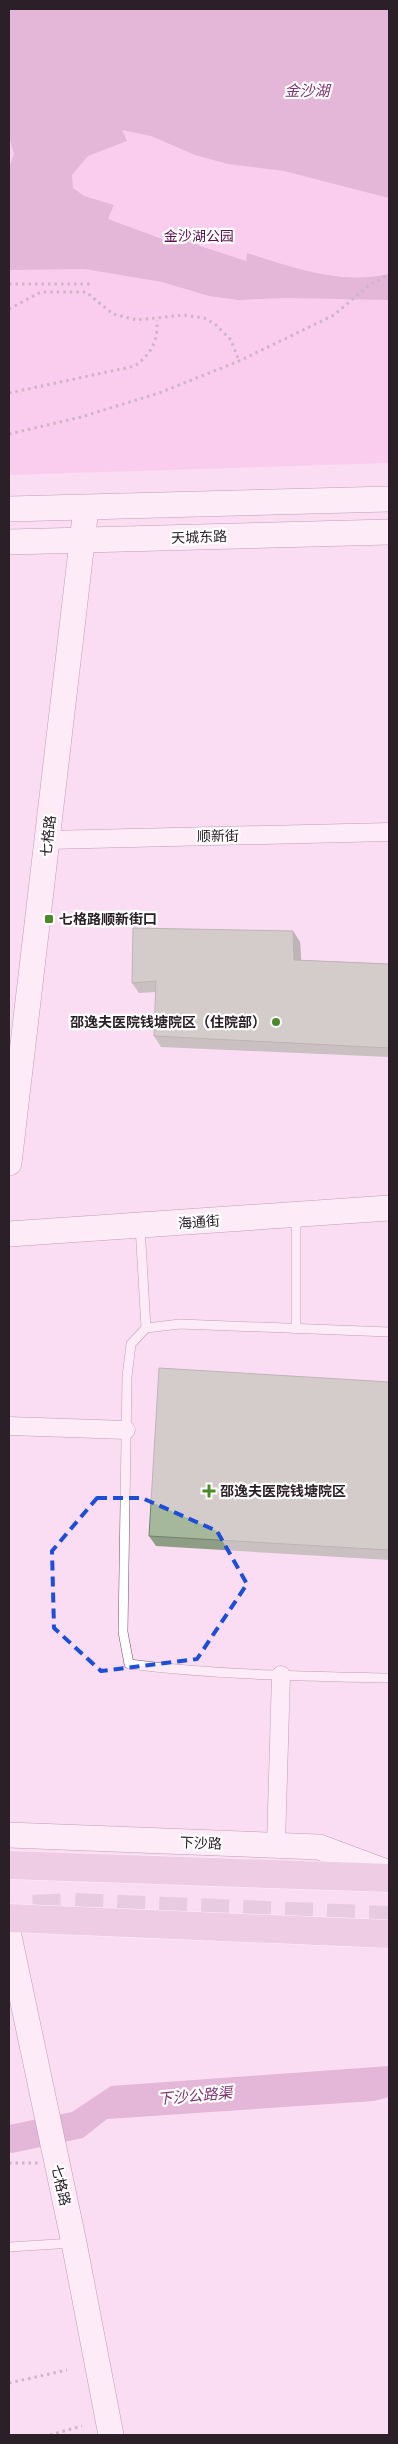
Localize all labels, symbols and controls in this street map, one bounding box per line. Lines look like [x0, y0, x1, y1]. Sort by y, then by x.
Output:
water label: 金沙湖 [284, 82, 331, 100]
park label: 金沙湖公园 [164, 228, 234, 244]
street label: 天城东路 [171, 528, 227, 546]
street label: 七格路 [38, 814, 58, 858]
street label: 顺新街 [197, 828, 239, 844]
place label: 七格路顺新街口 [59, 911, 157, 927]
marker: 七格路顺新街口 [43, 913, 55, 925]
place label: 邵逸夫医院钱塘院区（住院部） [70, 1014, 266, 1030]
marker: 邵逸夫医院钱塘院区（住院部） [270, 1016, 282, 1028]
street label: 海通街 [177, 1213, 221, 1231]
place label: 邵逸夫医院钱塘院区 [220, 1483, 346, 1499]
marker: 邵逸夫医院钱塘院区 [202, 1484, 216, 1498]
street label: 下沙路 [180, 1834, 222, 1852]
water label: 下沙公路渠 [157, 2084, 235, 2108]
street label: 七格路 [48, 2163, 74, 2207]

